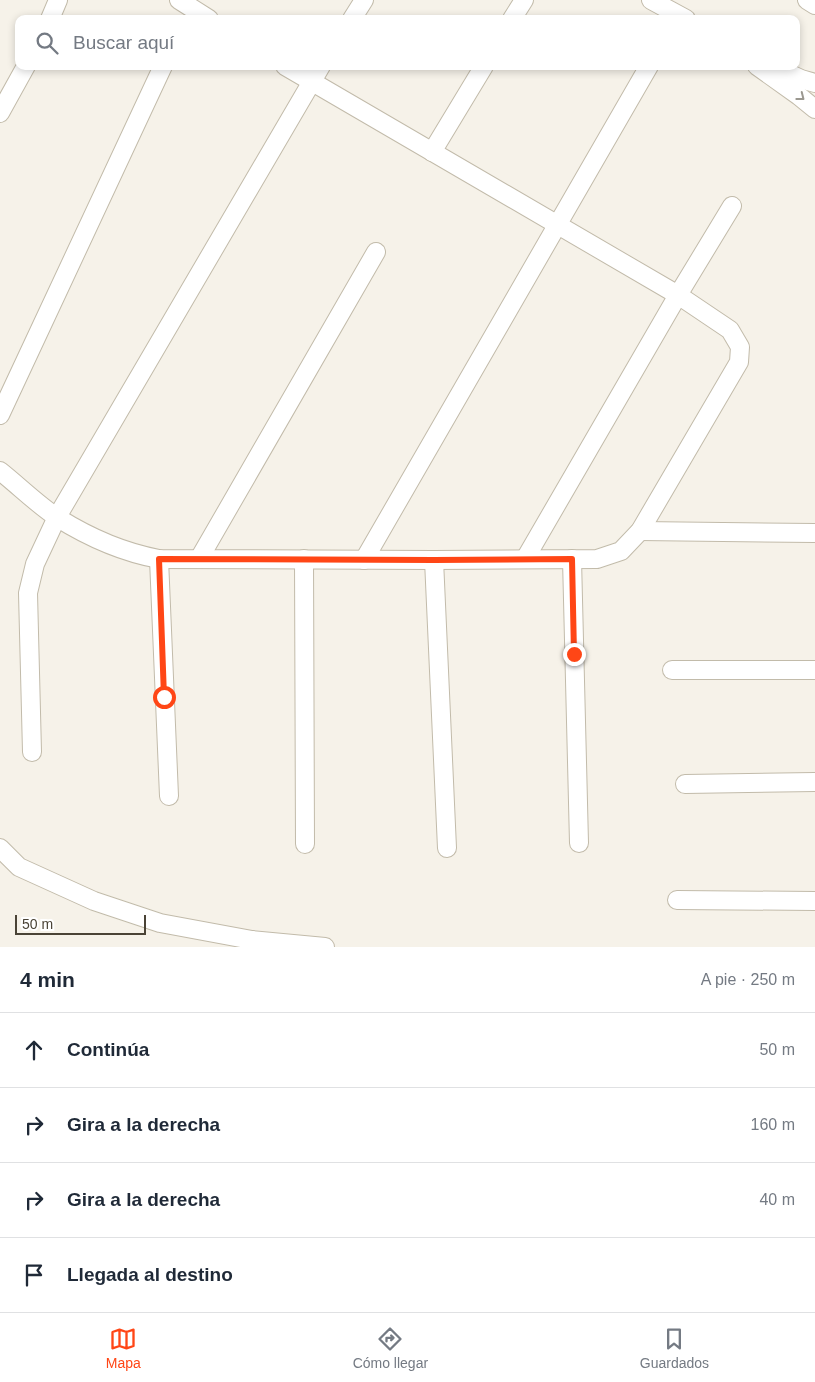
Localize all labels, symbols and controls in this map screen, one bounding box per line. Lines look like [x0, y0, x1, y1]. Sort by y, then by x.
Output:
search box [15, 15, 800, 70]
icon: search [33, 29, 61, 57]
text: Buscar aquí [73, 32, 174, 53]
one-way arrow [795, 92, 804, 100]
route end [563, 643, 586, 666]
route start [153, 686, 176, 709]
scale bar [15, 912, 146, 935]
text: 50 m [22, 916, 53, 932]
text: 4 min [20, 968, 75, 991]
text: A pie · 250 m [701, 971, 795, 988]
icon: ahead [20, 1036, 48, 1064]
text: Continúa [67, 1039, 149, 1060]
text: 50 m [759, 1041, 795, 1058]
icon: right [20, 1111, 48, 1139]
text: Gira a la derecha [67, 1114, 220, 1135]
text: 160 m [751, 1116, 795, 1133]
icon: right [20, 1186, 48, 1214]
text: Gira a la derecha [67, 1189, 220, 1210]
text: 40 m [759, 1191, 795, 1208]
icon: arrive [20, 1261, 48, 1289]
text: Llegada al destino [67, 1264, 233, 1285]
tab: Mapa [106, 1325, 141, 1371]
tab: Cómo llegar [353, 1325, 428, 1371]
tab: Guardados [640, 1325, 709, 1371]

